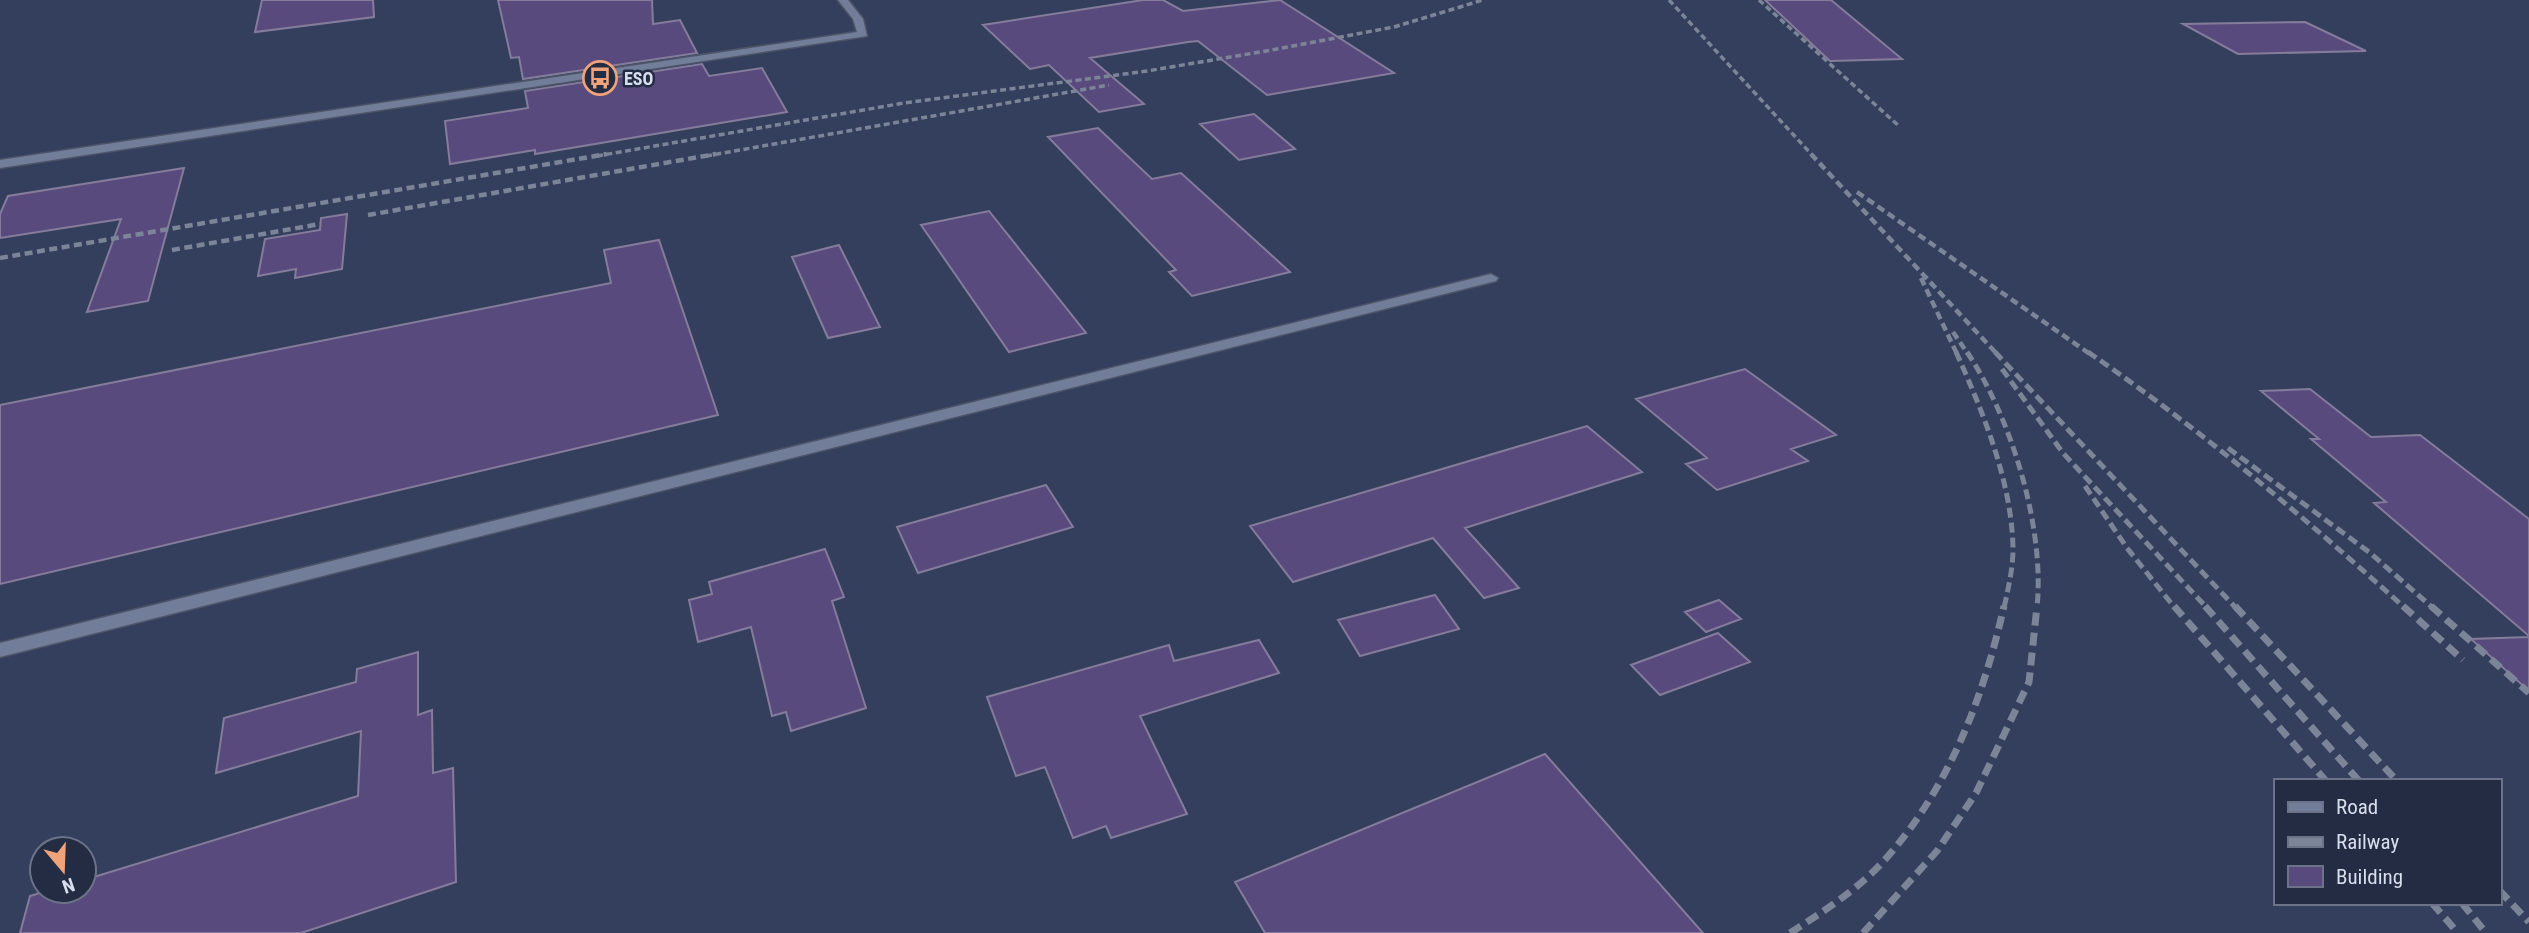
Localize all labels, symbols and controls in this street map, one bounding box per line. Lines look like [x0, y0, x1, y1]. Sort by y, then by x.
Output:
bus stop icon: ESO [581, 59, 619, 97]
place label: ESO [624, 68, 654, 89]
legend [2274, 779, 2501, 905]
text: Road [2336, 795, 2378, 819]
text: Railway [2336, 830, 2399, 854]
north arrow [28, 835, 98, 905]
text: Building [2336, 865, 2403, 889]
text: N [59, 873, 78, 898]

